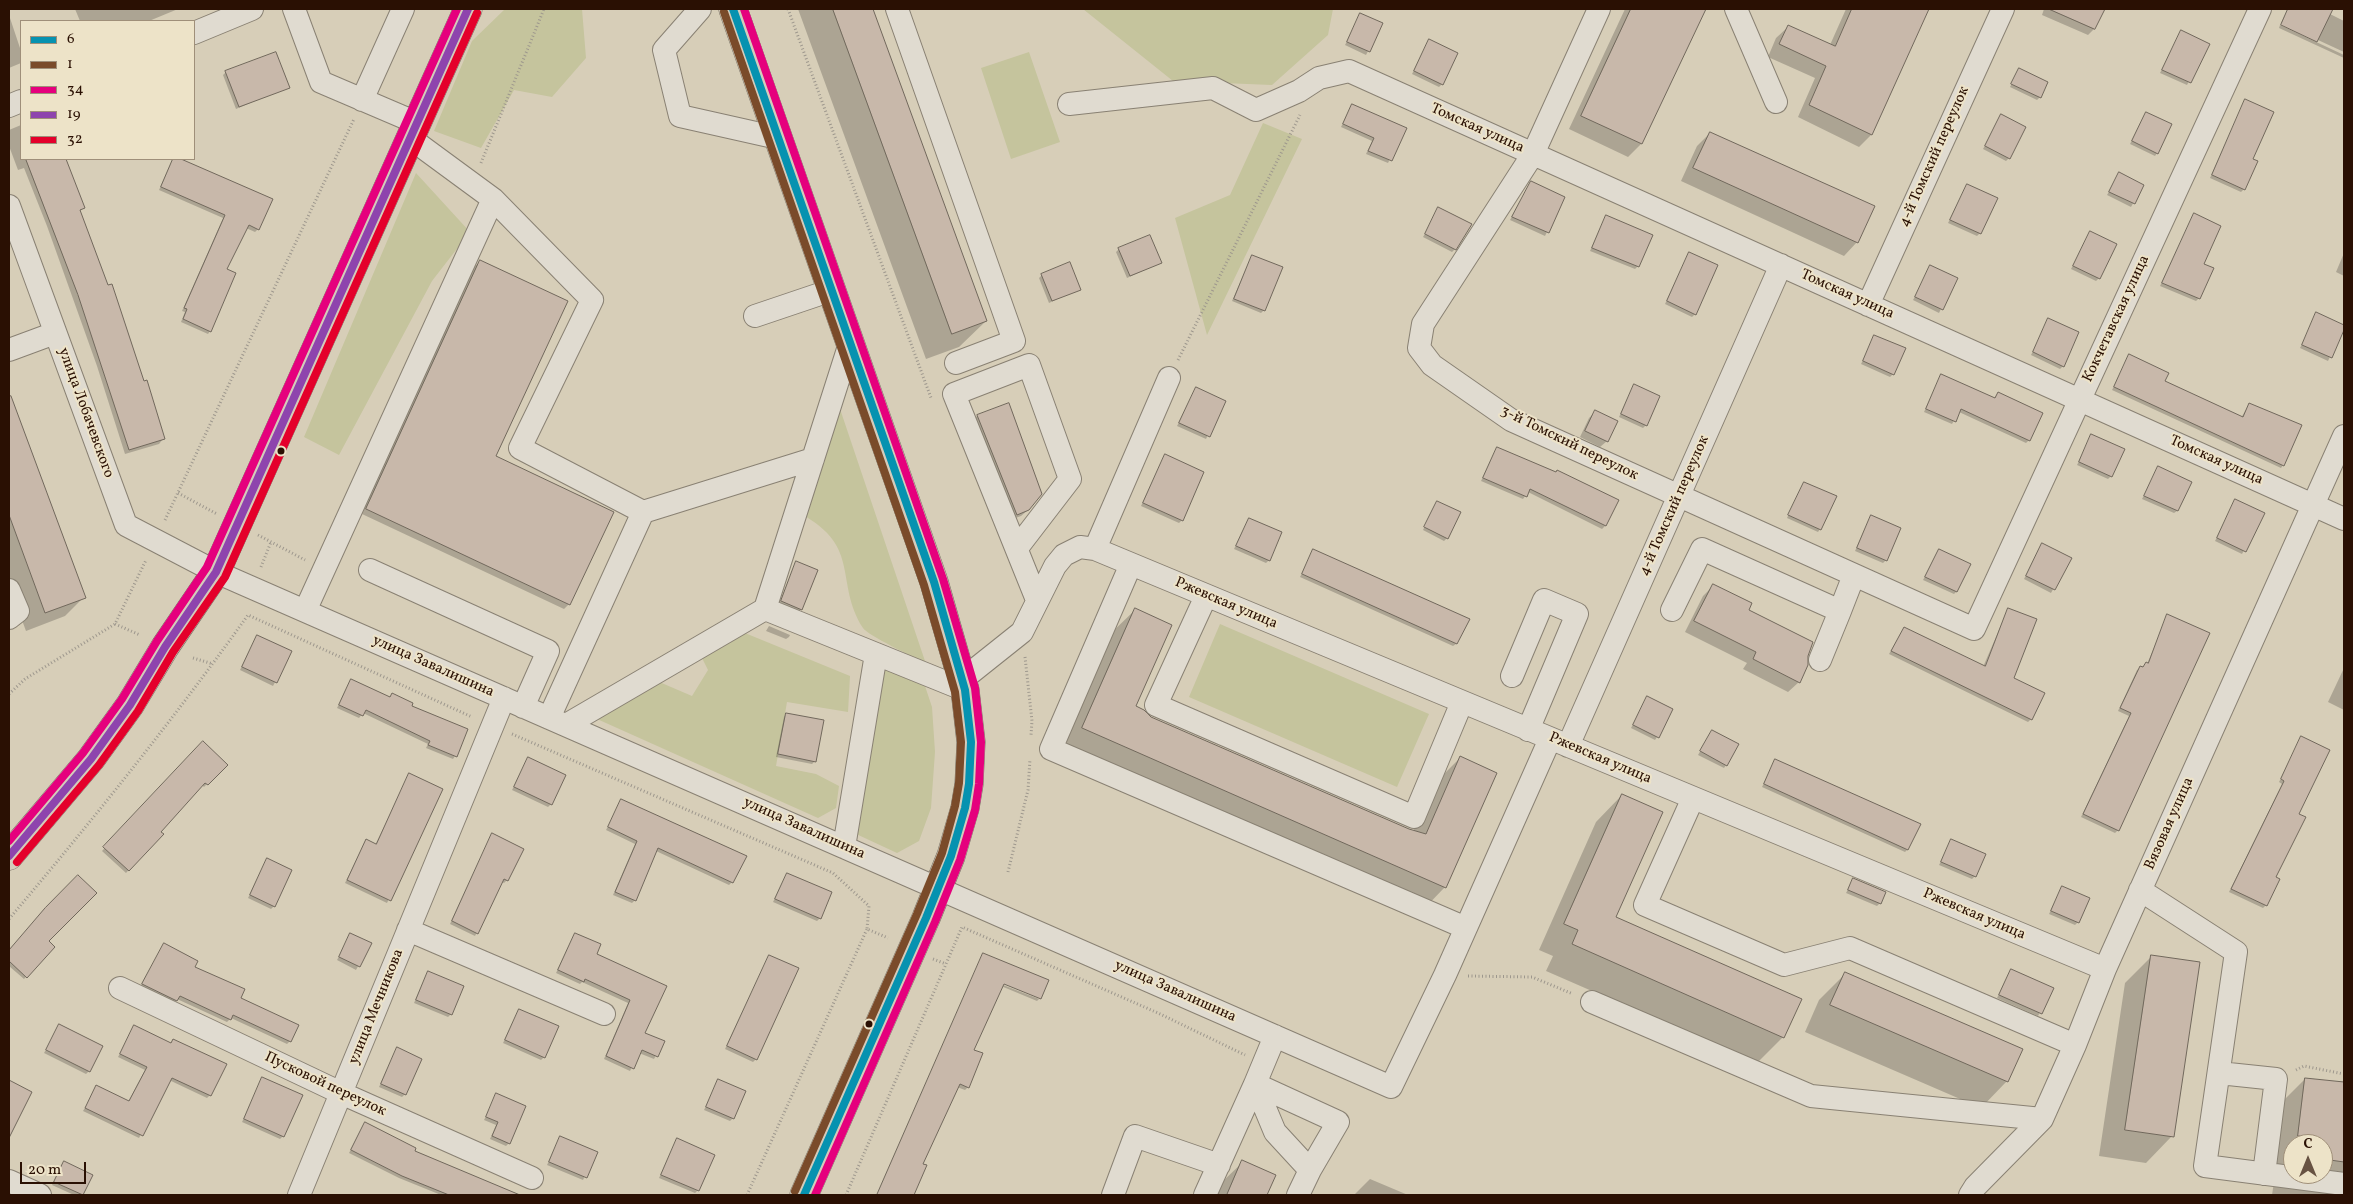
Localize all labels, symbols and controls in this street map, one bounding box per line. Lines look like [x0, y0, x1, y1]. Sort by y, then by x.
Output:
legend [20, 20, 195, 160]
text: 6 [67, 29, 75, 50]
text: 1 [67, 54, 73, 75]
text: 34 [67, 79, 84, 100]
street label: 4-й Томский переулок [1896, 84, 1974, 230]
street label: Томская улица [1427, 100, 1527, 158]
text: 19 [67, 104, 81, 125]
text: 32 [67, 129, 83, 150]
street label: Кокчетавская улица [2080, 253, 2154, 385]
street label: Томская улица [1797, 266, 1897, 324]
street label: улица Лобачевского [53, 345, 117, 481]
street label: 3-й Томский переулок [1497, 403, 1641, 485]
street label: Томская улица [2166, 432, 2266, 490]
street label: 4-й Томский переулок [1636, 433, 1714, 579]
unlabelled marker [276, 446, 286, 456]
street label: Ржевская улица [1172, 574, 1280, 634]
street label: улица Завалишина [369, 632, 497, 702]
street label: Ржевская улица [1546, 729, 1654, 789]
street label: Вязовая улица [2142, 775, 2198, 873]
street label: улица Завалишина [740, 794, 868, 864]
street label: Ржевская улица [1920, 885, 2028, 945]
street label: улица Мечникова [346, 947, 408, 1067]
street label: улица Завалишина [1111, 957, 1239, 1027]
unlabelled marker [864, 1019, 874, 1029]
street label: Пусковой переулок [261, 1049, 389, 1121]
north arrow [2283, 1134, 2333, 1184]
text: С [2303, 1135, 2313, 1154]
scale bar [22, 1152, 89, 1184]
text: 20 m [28, 1160, 61, 1181]

